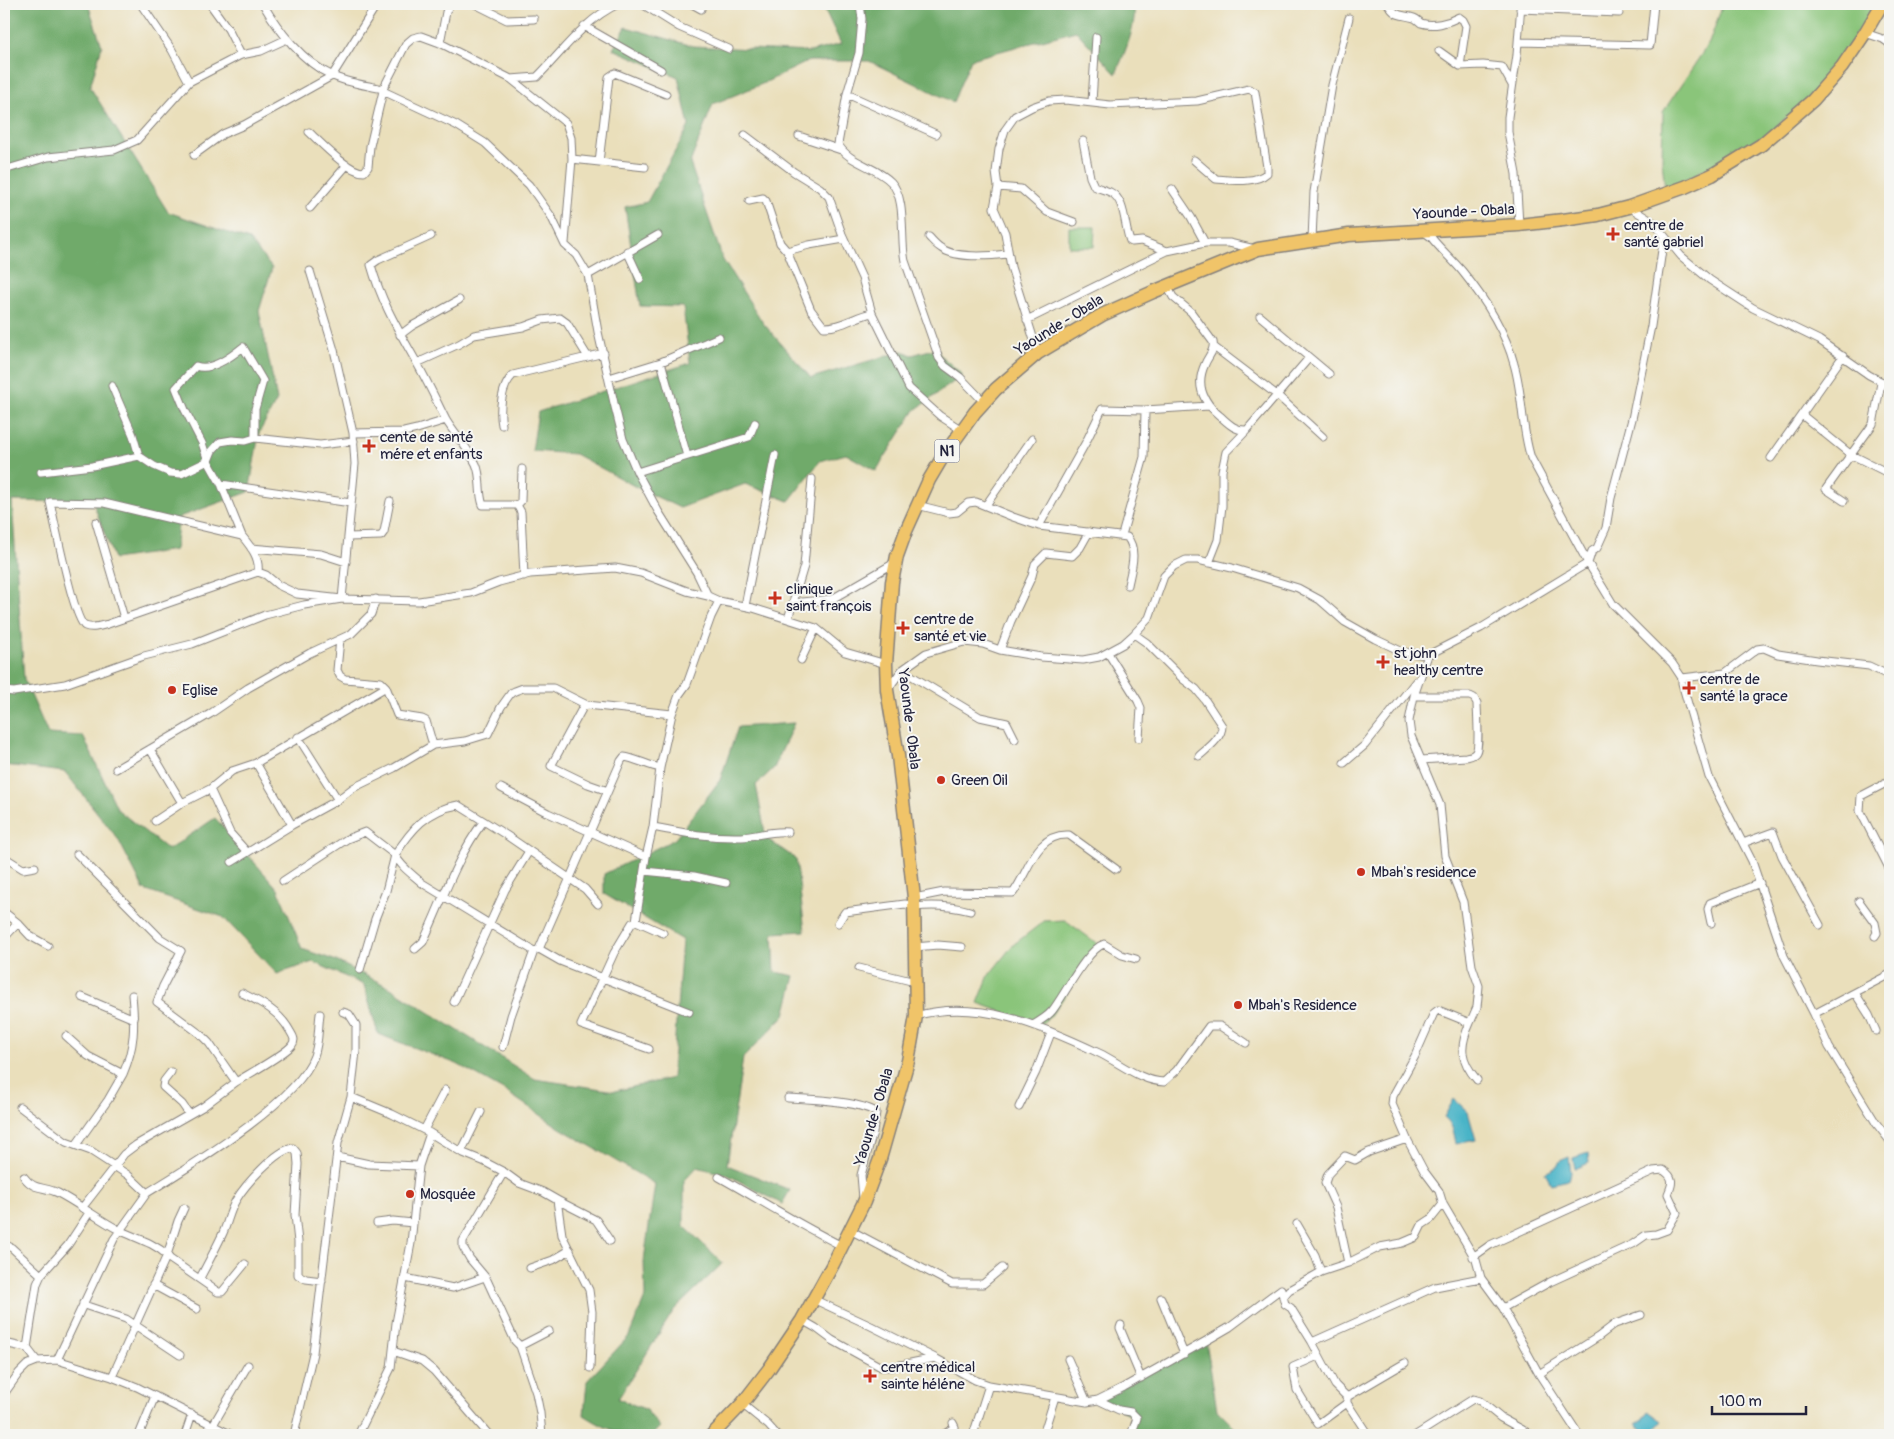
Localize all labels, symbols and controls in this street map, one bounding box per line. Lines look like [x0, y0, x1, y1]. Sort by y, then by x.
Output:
street label: Yaounde - Obala [1412, 200, 1515, 224]
place label: centre de santé gabriel [1624, 216, 1704, 252]
marker: centre de santé gabriel [1606, 227, 1620, 241]
street label: Yaounde - Obala [1010, 290, 1107, 360]
place label: cente de santé mére et enfants [380, 428, 483, 464]
marker: cente de santé mére et enfants [362, 439, 376, 453]
road number: N1 [934, 440, 960, 462]
place label: clinique saint françois [786, 580, 872, 616]
marker: clinique saint françois [768, 591, 782, 605]
place label: centre de santé et vie [914, 610, 987, 646]
marker: centre de santé et vie [896, 621, 910, 635]
place label: st john healthy centre [1394, 644, 1484, 680]
marker: st john healthy centre [1376, 655, 1390, 669]
street label: Yaounde - Obala [893, 667, 925, 770]
place label: centre de santé la grace [1700, 670, 1788, 706]
place label: Eglise [182, 681, 218, 700]
marker: centre de santé la grace [1682, 681, 1696, 695]
marker: Eglise [166, 684, 178, 696]
place label: Green Oil [951, 771, 1008, 790]
marker: Green Oil [935, 774, 947, 786]
place label: Mbah's residence [1371, 863, 1477, 882]
marker: Mbah's residence [1355, 866, 1367, 878]
place label: Mbah's Residence [1248, 996, 1357, 1015]
marker: Mbah's Residence [1232, 999, 1244, 1011]
street label: Yaounde - Obala [850, 1066, 898, 1169]
place label: Mosquée [420, 1185, 476, 1204]
marker: Mosquée [404, 1188, 416, 1200]
place label: centre médical sainte héléne [881, 1358, 975, 1394]
marker: centre médical sainte héléne [863, 1369, 877, 1383]
scale bar [1712, 1384, 1805, 1416]
text: 100 m [1719, 1392, 1762, 1411]

